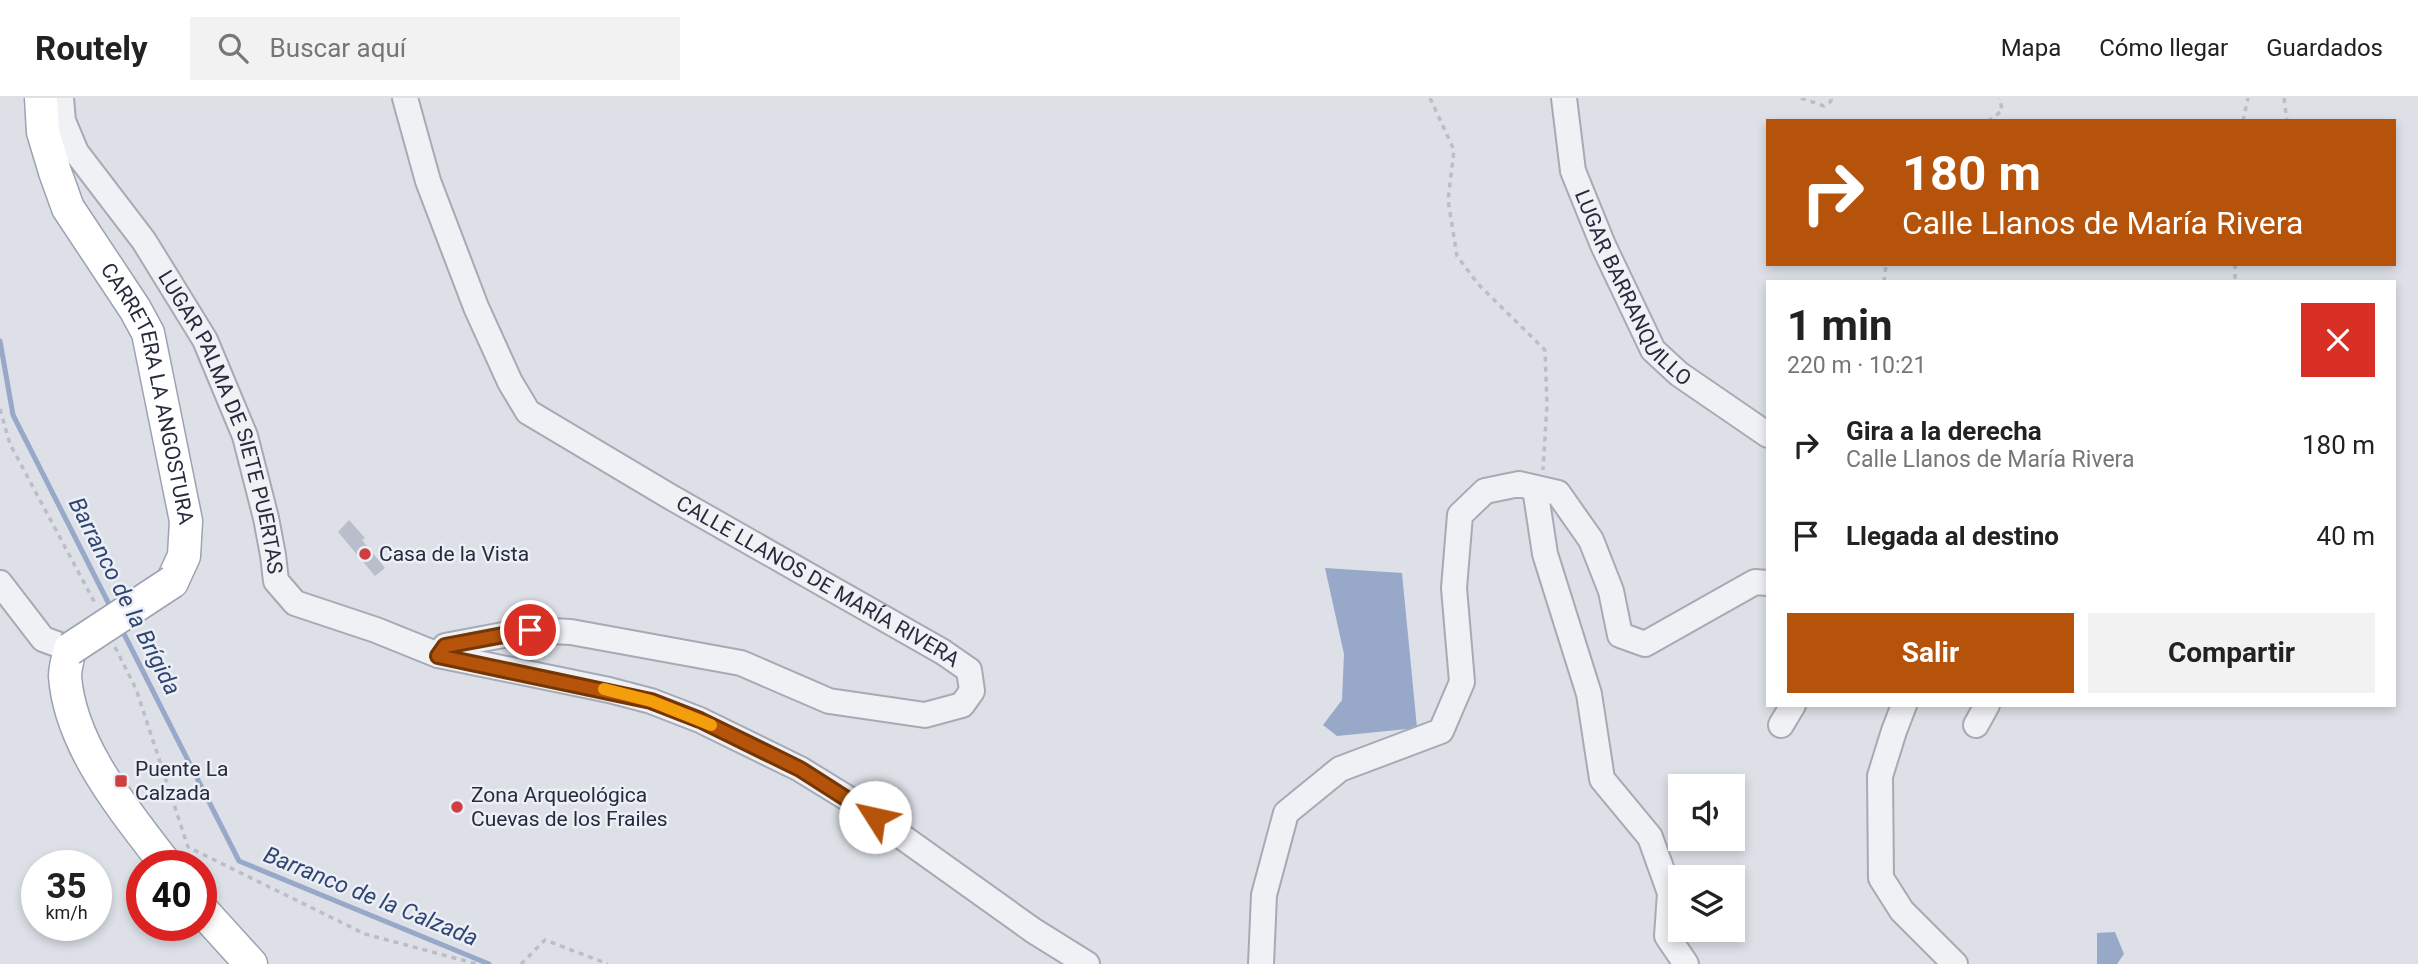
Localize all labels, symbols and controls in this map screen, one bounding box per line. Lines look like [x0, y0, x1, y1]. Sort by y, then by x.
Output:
search box [190, 17, 680, 80]
text: Routely [35, 29, 148, 68]
icon: search [214, 29, 252, 67]
text: Buscar aquí [270, 33, 406, 63]
text: Mapa [2001, 34, 2061, 62]
text: Cómo llegar [2099, 34, 2228, 62]
text: Guardados [2266, 34, 2383, 62]
text: 180 m [1902, 145, 2041, 202]
icon: right [1787, 147, 1878, 238]
street label: LUGAR BARRANQUILLO [1570, 186, 1696, 391]
text: Calle Llanos de María Rivera [1902, 204, 2303, 242]
street label: CARRETERA LA ANGOSTURA [96, 258, 198, 527]
street label: LUGAR PALMA DE SIETE PUERTAS [153, 266, 287, 575]
text: 1 min [1787, 301, 1893, 350]
button: close [2301, 303, 2375, 377]
text: 220 m · 10:21 [1787, 352, 1926, 379]
text: Gira a la derecha [1846, 416, 2042, 446]
icon: right [1787, 426, 1825, 464]
text: 180 m [2302, 430, 2375, 460]
text: Calle Llanos de María Rivera [1846, 446, 2134, 473]
street label: CALLE LLANOS DE MARÍA RIVERA [672, 491, 964, 672]
water label: Barranco de la Brígida [63, 493, 186, 700]
icon: arrive [1787, 517, 1825, 555]
text: Llegada al destino [1846, 521, 2059, 551]
text: 40 m [2317, 521, 2375, 551]
place label: Casa de la Vista [379, 542, 529, 566]
marker: Casa de la Vista [357, 546, 373, 562]
pin [500, 600, 560, 660]
icon: arrive [511, 611, 549, 649]
button: Salir [1787, 613, 2074, 693]
button: Compartir [2088, 613, 2375, 693]
place label: Puente La Calzada [135, 757, 229, 805]
marker: Puente La Calzada [113, 773, 129, 789]
map controls [1668, 774, 1745, 942]
button: sound [1668, 774, 1745, 851]
position arrow [838, 780, 912, 854]
place label: Zona Arqueológica Cuevas de los Frailes [471, 783, 668, 831]
marker: Zona Arqueológica Cuevas de los Frailes [449, 799, 465, 815]
water label: Barranco de la Calzada [260, 841, 482, 952]
speed limit sign: 40 [126, 850, 217, 941]
button: layers [1668, 865, 1745, 942]
text: 35 [46, 866, 87, 907]
text: km/h [45, 902, 88, 923]

